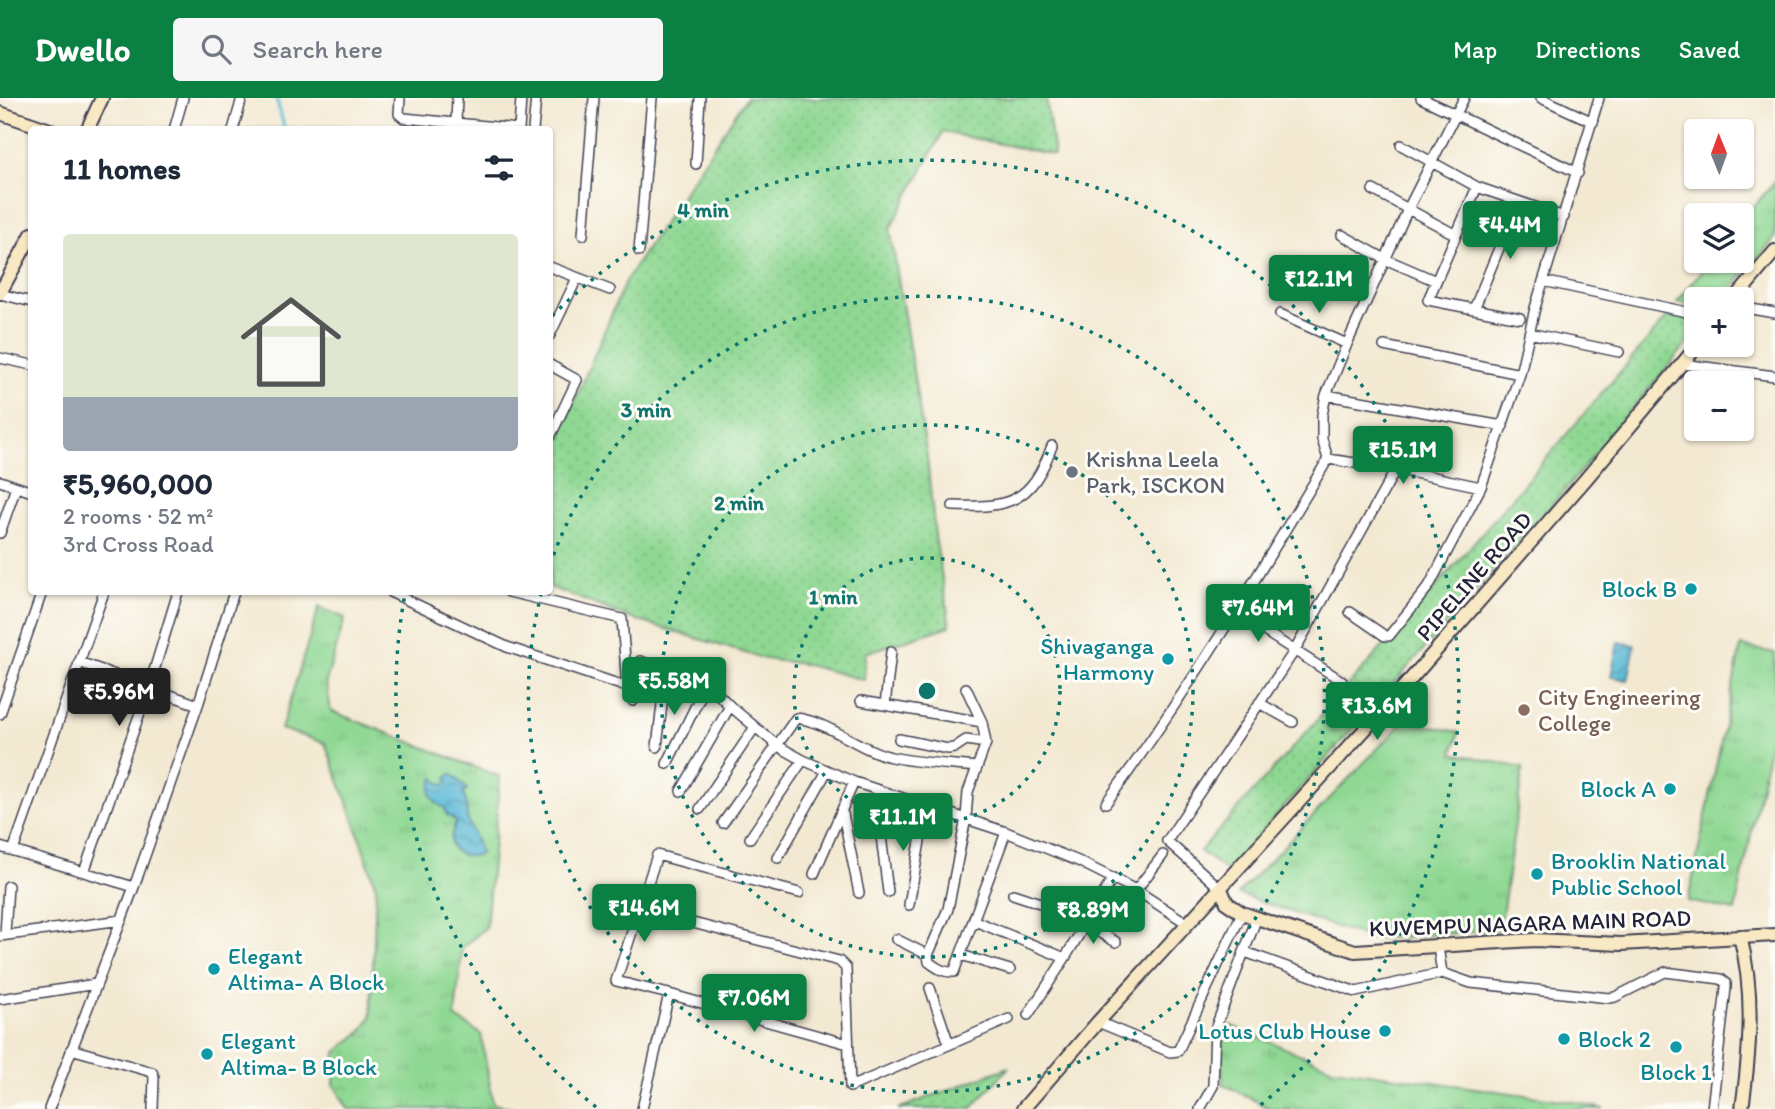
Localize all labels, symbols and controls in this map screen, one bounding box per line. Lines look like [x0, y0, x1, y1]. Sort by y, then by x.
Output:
search box [173, 18, 663, 81]
text: Dwello [35, 30, 131, 69]
icon: search [197, 30, 235, 68]
text: Search here [253, 33, 383, 65]
text: Map [1453, 35, 1497, 64]
text: Directions [1535, 35, 1641, 64]
text: Saved [1679, 35, 1740, 64]
north arrow [1684, 119, 1754, 189]
map controls [1684, 119, 1754, 441]
icon: filters [480, 149, 518, 187]
text: 11 homes [63, 150, 181, 187]
text: 4 min [677, 197, 730, 222]
pin: ₹4.4M [1461, 202, 1559, 261]
button: layers [1684, 203, 1754, 273]
text: ₹4.4M [1479, 210, 1541, 238]
pin: ₹12.1M [1262, 256, 1376, 315]
text: ₹12.1M [1285, 264, 1353, 292]
icon: home [228, 279, 354, 405]
button: + [1684, 287, 1754, 357]
button: − [1684, 371, 1754, 441]
text: 3 min [621, 397, 672, 422]
pin: ₹15.1M [1346, 426, 1460, 486]
text: ₹15.1M [1369, 435, 1437, 463]
place label: Krishna Leela Park, ISCKON [1086, 445, 1225, 499]
marker: Krishna Leela Park, ISCKON [1064, 464, 1080, 480]
text: ₹5,960,000 [63, 465, 213, 502]
text: 2 min [714, 490, 765, 515]
text: 2 rooms · 52 m² [63, 502, 213, 530]
street label: PIPELINE ROAD [1410, 506, 1538, 646]
text: 3rd Cross Road [63, 530, 214, 558]
place label: Block B [1602, 575, 1677, 603]
marker: Block B [1683, 581, 1699, 597]
text: 1 min [809, 584, 858, 609]
pin: ₹7.64M [1201, 584, 1315, 644]
text: ₹7.64M [1222, 593, 1294, 621]
place label: Shivaganga Harmony [1040, 632, 1154, 686]
marker: Shivaganga Harmony [1160, 651, 1176, 667]
pin: ₹5.58M [617, 658, 731, 717]
text: ₹5.58M [638, 666, 710, 694]
pin: ₹5.96M [62, 668, 176, 728]
text: ₹5.96M [83, 677, 155, 705]
centre of rings [915, 679, 939, 703]
pin: ₹13.6M [1320, 682, 1434, 742]
place label: City Engineering College [1538, 683, 1701, 737]
text: ₹13.6M [1342, 691, 1412, 719]
marker: City Engineering College [1516, 702, 1532, 718]
place label: Block A [1581, 775, 1656, 803]
marker: Block A [1662, 781, 1678, 797]
pin: ₹11.1M [846, 794, 960, 853]
text: ₹11.1M [870, 802, 936, 830]
place label: Brooklin National Public School [1551, 847, 1726, 901]
marker: Brooklin National Public School [1529, 866, 1545, 882]
pin: ₹14.6M [587, 884, 701, 944]
pin: ₹8.89M [1036, 886, 1150, 946]
text: ₹14.6M [608, 893, 680, 921]
text: ₹8.89M [1057, 895, 1129, 923]
street label: KUVEMPU NAGARA MAIN ROAD [1368, 903, 1692, 943]
place label: Elegant Altima- A Block [228, 942, 384, 996]
marker: Elegant Altima- A Block [206, 961, 222, 977]
pin: ₹7.06M [697, 974, 811, 1034]
text: ₹7.06M [718, 983, 790, 1011]
place label: Lotus Club House [1198, 1017, 1371, 1045]
marker: Lotus Club House [1377, 1023, 1393, 1039]
place label: Block 2 [1578, 1025, 1651, 1053]
place label: Elegant Altima- B Block [221, 1027, 377, 1081]
marker: Block 2 [1556, 1031, 1572, 1047]
marker: Block 1 [1668, 1039, 1684, 1055]
marker: Elegant Altima- B Block [199, 1046, 215, 1062]
place label: Block 1 [1640, 1058, 1712, 1086]

